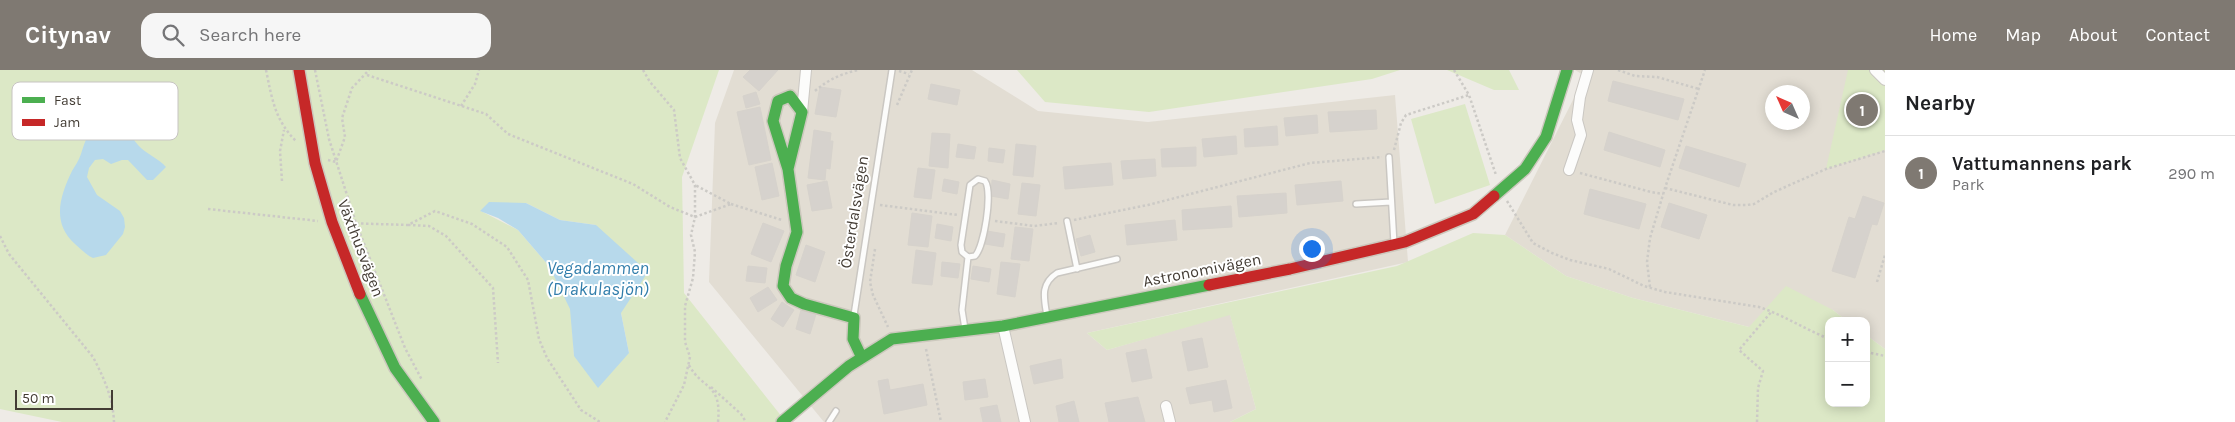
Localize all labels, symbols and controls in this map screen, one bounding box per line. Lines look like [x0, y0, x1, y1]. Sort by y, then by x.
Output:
search box [141, 13, 491, 58]
text: Citynav [25, 21, 111, 49]
icon: search [159, 21, 187, 49]
text: Search here [199, 24, 301, 46]
text: Home [1929, 24, 1977, 46]
text: Map [2005, 24, 2041, 46]
text: About [2069, 24, 2118, 46]
text: Contact [2146, 24, 2210, 46]
legend [12, 82, 178, 140]
north arrow [1765, 85, 1810, 130]
pin: 1 [1846, 91, 1878, 129]
text: Nearby [1905, 91, 1975, 115]
text: Fast [54, 92, 81, 109]
text: Jam [54, 114, 80, 131]
text: Vattumannens park [1952, 153, 2132, 175]
street label: Österdalsvägen [836, 154, 872, 270]
text: 1 [1918, 164, 1924, 183]
text: 290 m [2168, 164, 2215, 183]
text: Park [1952, 175, 1984, 194]
street label: Växthusvägen [334, 197, 388, 299]
your location [1299, 236, 1325, 262]
street label: Astronomivägen [1141, 249, 1263, 291]
water label: Vegadammen (Drakulasjön) [547, 257, 649, 300]
map controls [1825, 317, 1870, 407]
button: + [1825, 317, 1870, 362]
button: − [1825, 362, 1870, 407]
scale bar [15, 387, 112, 410]
text: 50 m [22, 390, 55, 407]

